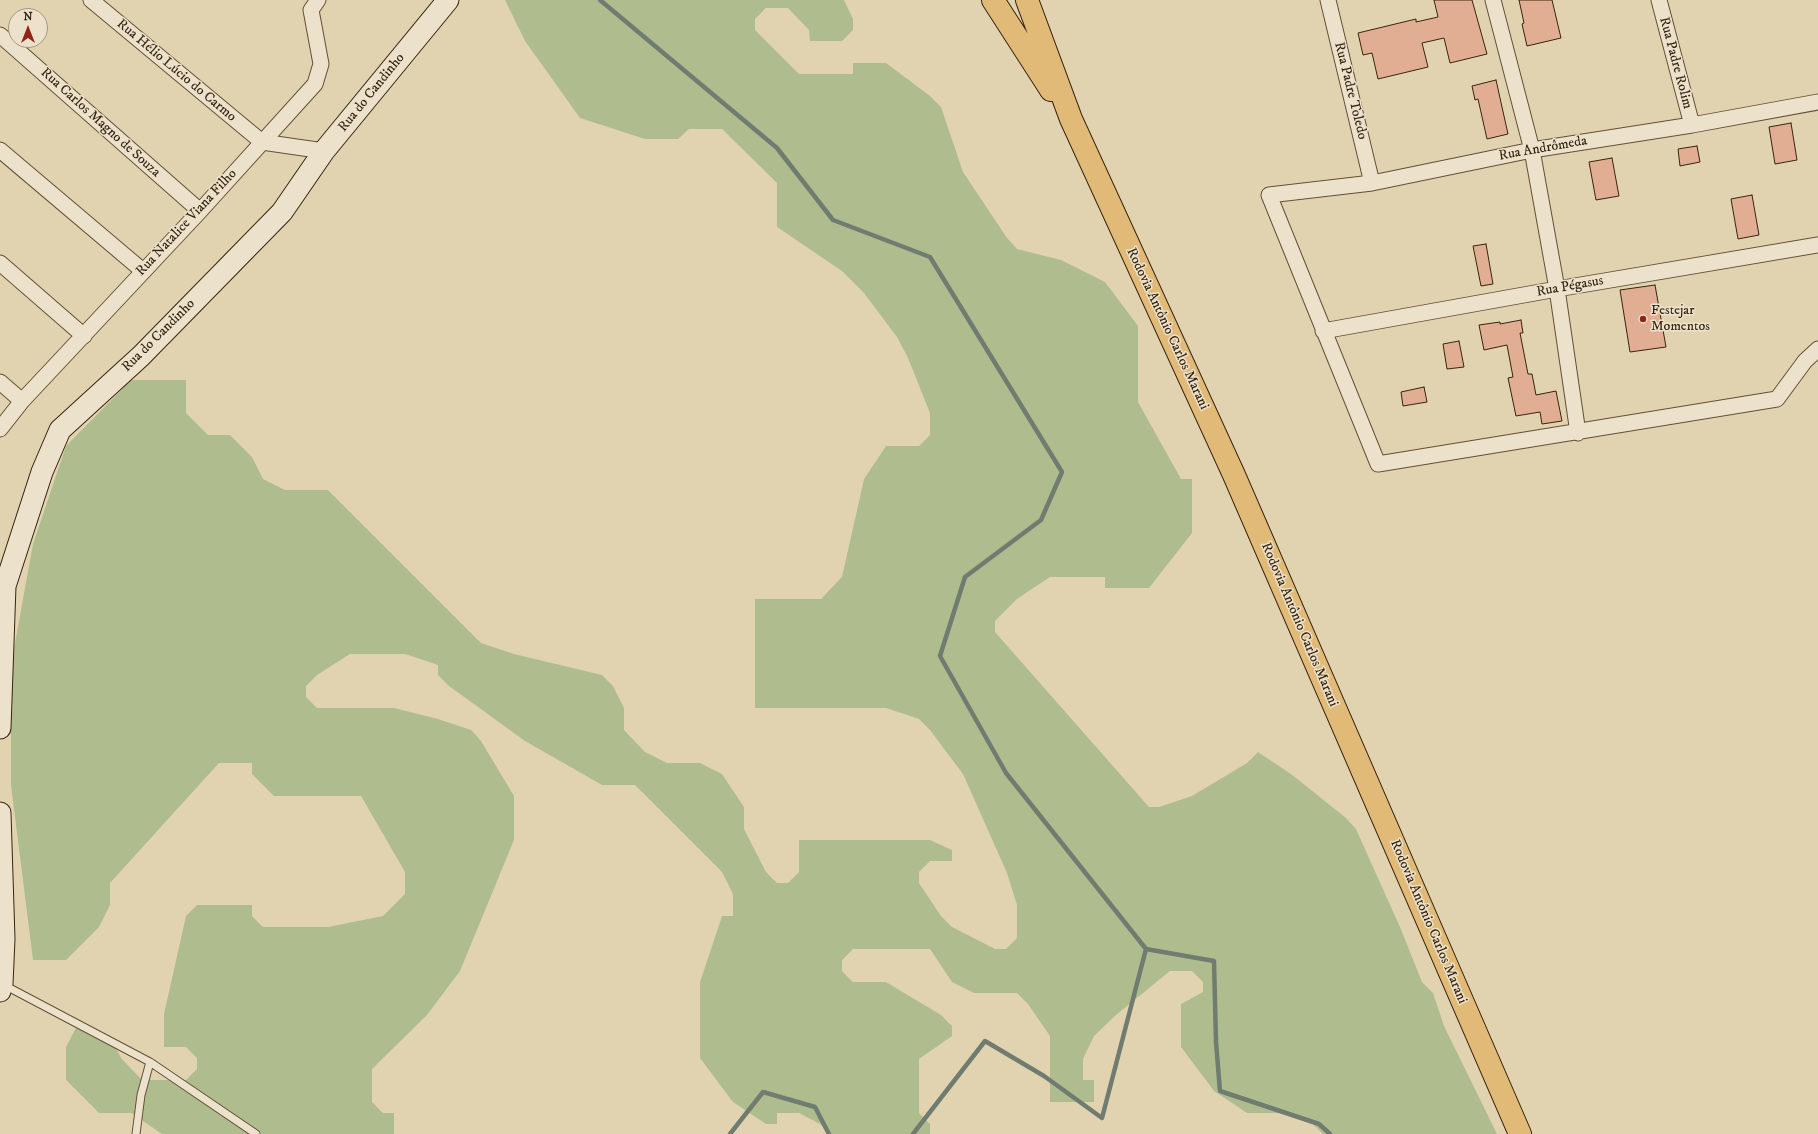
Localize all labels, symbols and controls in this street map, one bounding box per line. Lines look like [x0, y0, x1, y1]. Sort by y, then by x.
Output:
north arrow [8, 8, 48, 48]
text: N [23, 10, 33, 24]
street label: Rua Padre Rolim [1655, 15, 1695, 111]
street label: Rua Hélio Lúcio do Carmo [113, 16, 239, 126]
street label: Rua Padre Toledo [1330, 41, 1370, 141]
street label: Rua do Candinho [335, 50, 409, 136]
street label: Rua Carlos Magno de Souza [37, 65, 163, 181]
street label: Rua Andrômeda [1498, 133, 1588, 165]
street label: Rua Natalice Viana Filho [133, 166, 241, 280]
street label: Rodovia Antônio Carlos Marani [1122, 245, 1212, 413]
street label: Rua Pégasus [1535, 273, 1605, 301]
street label: Rua do Candinho [119, 296, 199, 376]
place label: Festejar Momentos [1651, 303, 1710, 336]
marker: Festejar Momentos [1638, 314, 1648, 324]
street label: Rodovia Antônio Carlos Marani [1257, 540, 1341, 710]
street label: Rodovia Antônio Carlos Marani [1386, 837, 1470, 1007]

